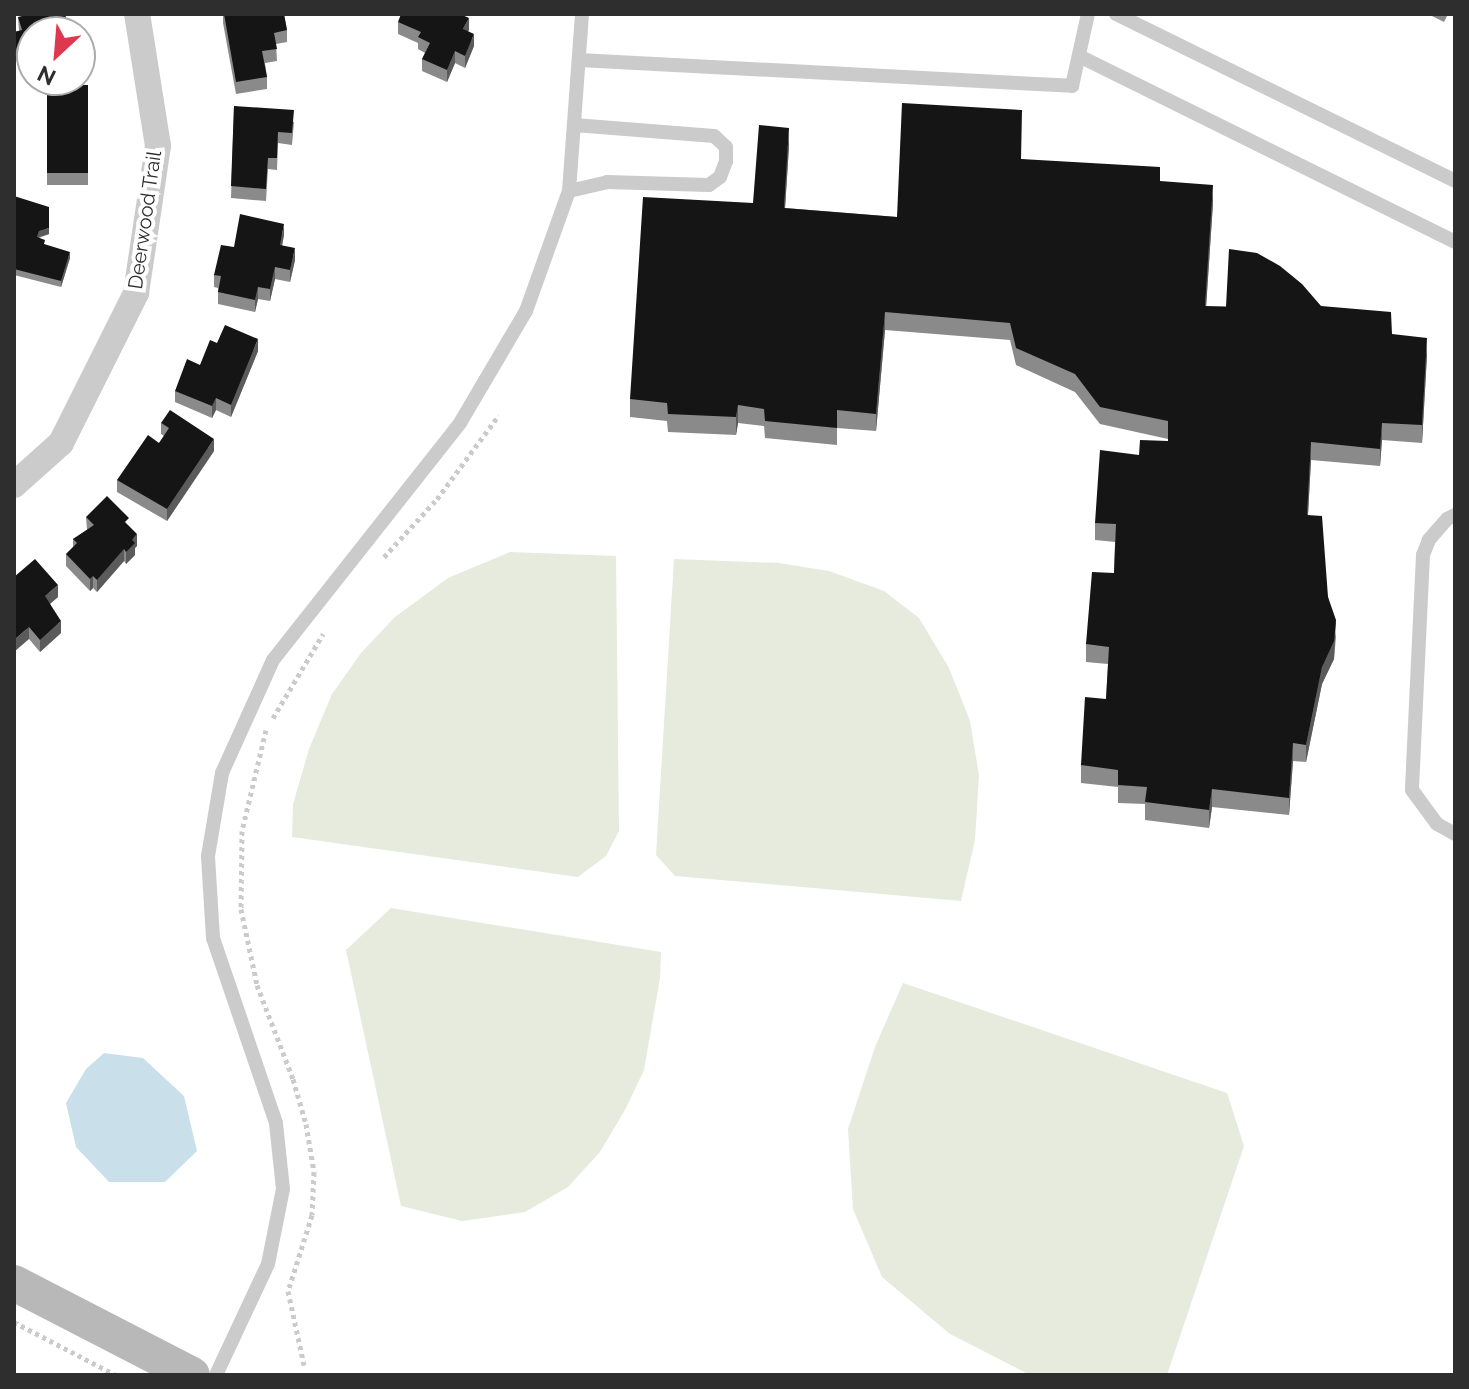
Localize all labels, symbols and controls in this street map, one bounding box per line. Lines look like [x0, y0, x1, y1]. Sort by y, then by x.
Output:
north arrow [16, 16, 96, 96]
text: N [33, 60, 60, 91]
street label: Deerwood Trail [123, 149, 167, 291]

